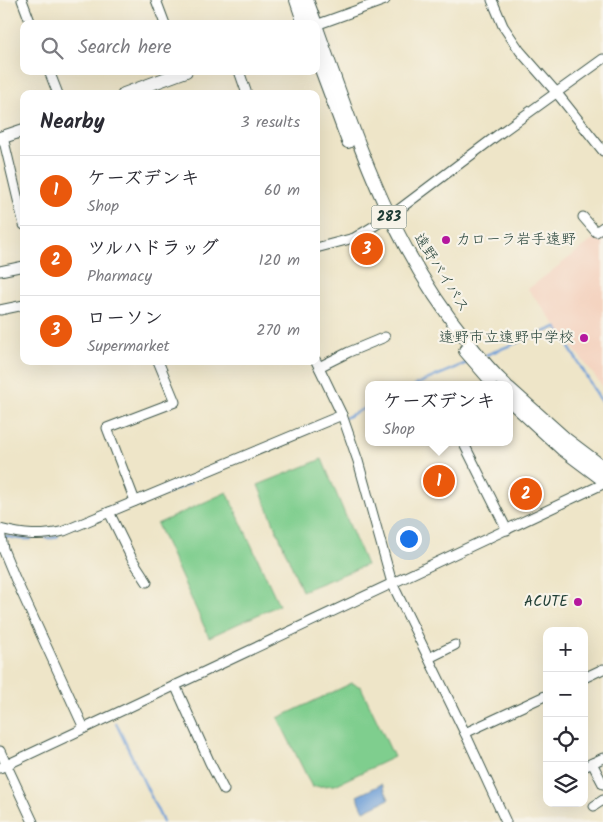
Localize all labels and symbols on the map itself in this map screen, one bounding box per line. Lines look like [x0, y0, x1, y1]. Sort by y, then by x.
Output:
road number: 283 [372, 206, 406, 228]
place label: カローラ岩手遠野 [456, 228, 576, 252]
street label: 遠野バイパス [407, 229, 475, 317]
pin: 3 [351, 230, 383, 268]
marker: カローラ岩手遠野 [440, 234, 452, 246]
place label: 遠野市立遠野中学校 [439, 326, 574, 350]
marker: 遠野市立遠野中学校 [578, 332, 590, 344]
pin: 1 [423, 462, 455, 500]
pin: 2 [510, 475, 542, 513]
your location [396, 526, 422, 552]
place label: ACUTE [524, 590, 569, 614]
marker: ACUTE [572, 596, 584, 608]

